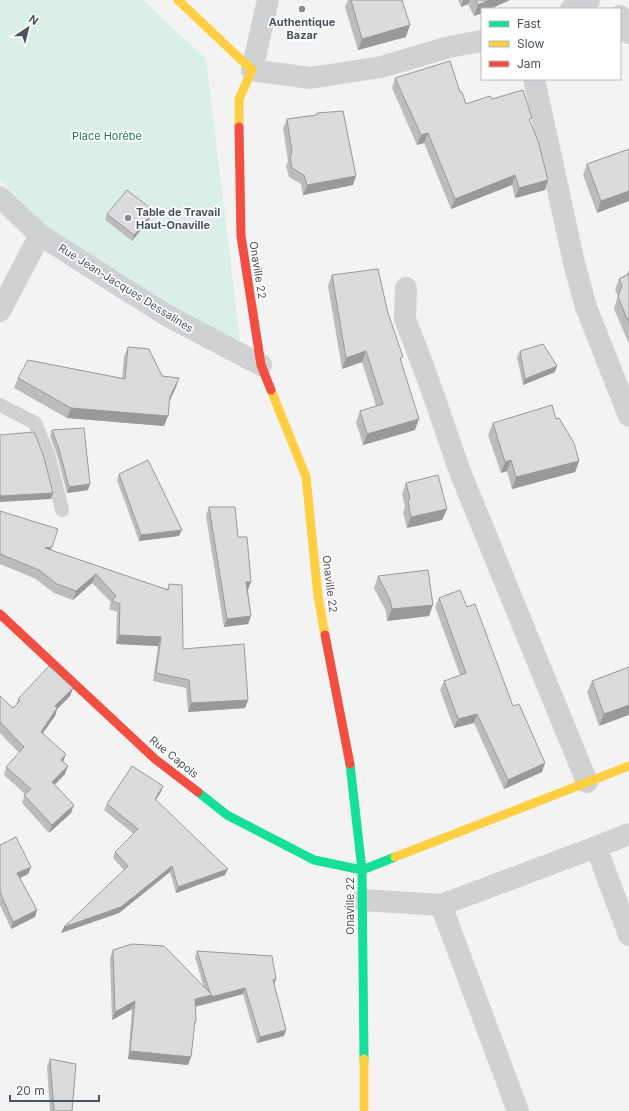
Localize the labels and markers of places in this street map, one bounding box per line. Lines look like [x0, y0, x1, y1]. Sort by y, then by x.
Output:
marker: Authentique Bazar [297, 4, 307, 14]
place label: Authentique Bazar [269, 15, 336, 42]
place label: Table de Travail Haut-Onaville [136, 205, 220, 232]
marker: Table de Travail Haut-Onaville [123, 213, 133, 223]

